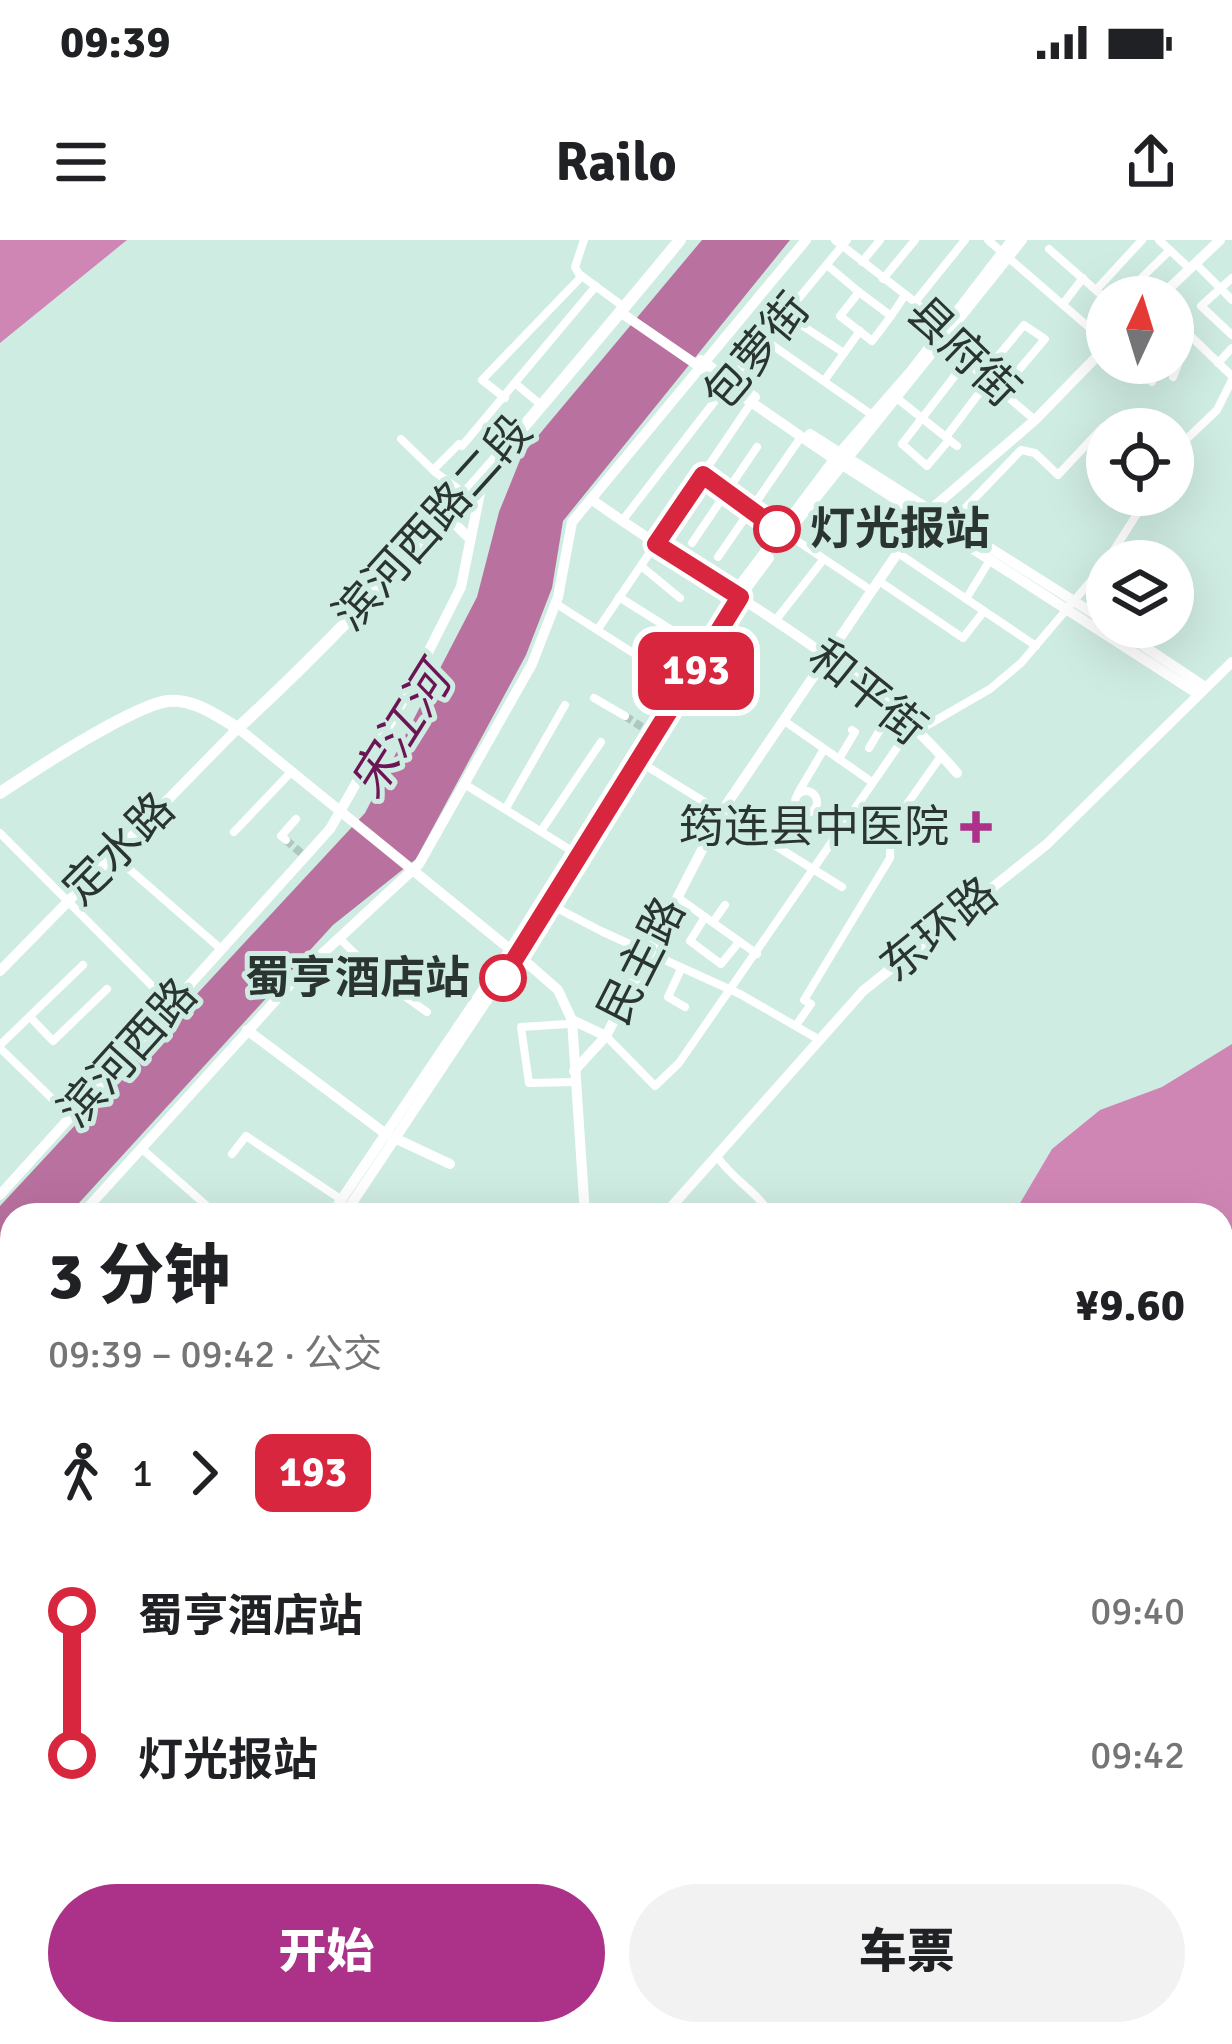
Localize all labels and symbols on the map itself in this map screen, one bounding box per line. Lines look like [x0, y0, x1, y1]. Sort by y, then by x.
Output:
north arrow [1086, 276, 1194, 384]
street label: 包萝街 [693, 283, 821, 421]
street label: 县府街 [895, 285, 1031, 419]
street label: 滨河西路二段 [322, 404, 544, 642]
place label: 灯光报站 [810, 502, 990, 557]
marker: 灯光报站 [755, 507, 799, 551]
street label: 和平街 [797, 629, 937, 757]
line badge: 193 [627, 632, 765, 710]
water label: 宋江河 [338, 649, 468, 809]
street label: 定水路 [52, 782, 186, 916]
place label: 筠连县中医院 [679, 800, 949, 855]
marker: 筠连县中医院 [960, 811, 992, 843]
street label: 东环路 [869, 866, 1009, 994]
street label: 民主路 [587, 888, 697, 1034]
place label: 蜀亨酒店站 [245, 951, 470, 1006]
marker: 蜀亨酒店站 [481, 956, 525, 1000]
street label: 滨河西路 [47, 968, 209, 1138]

